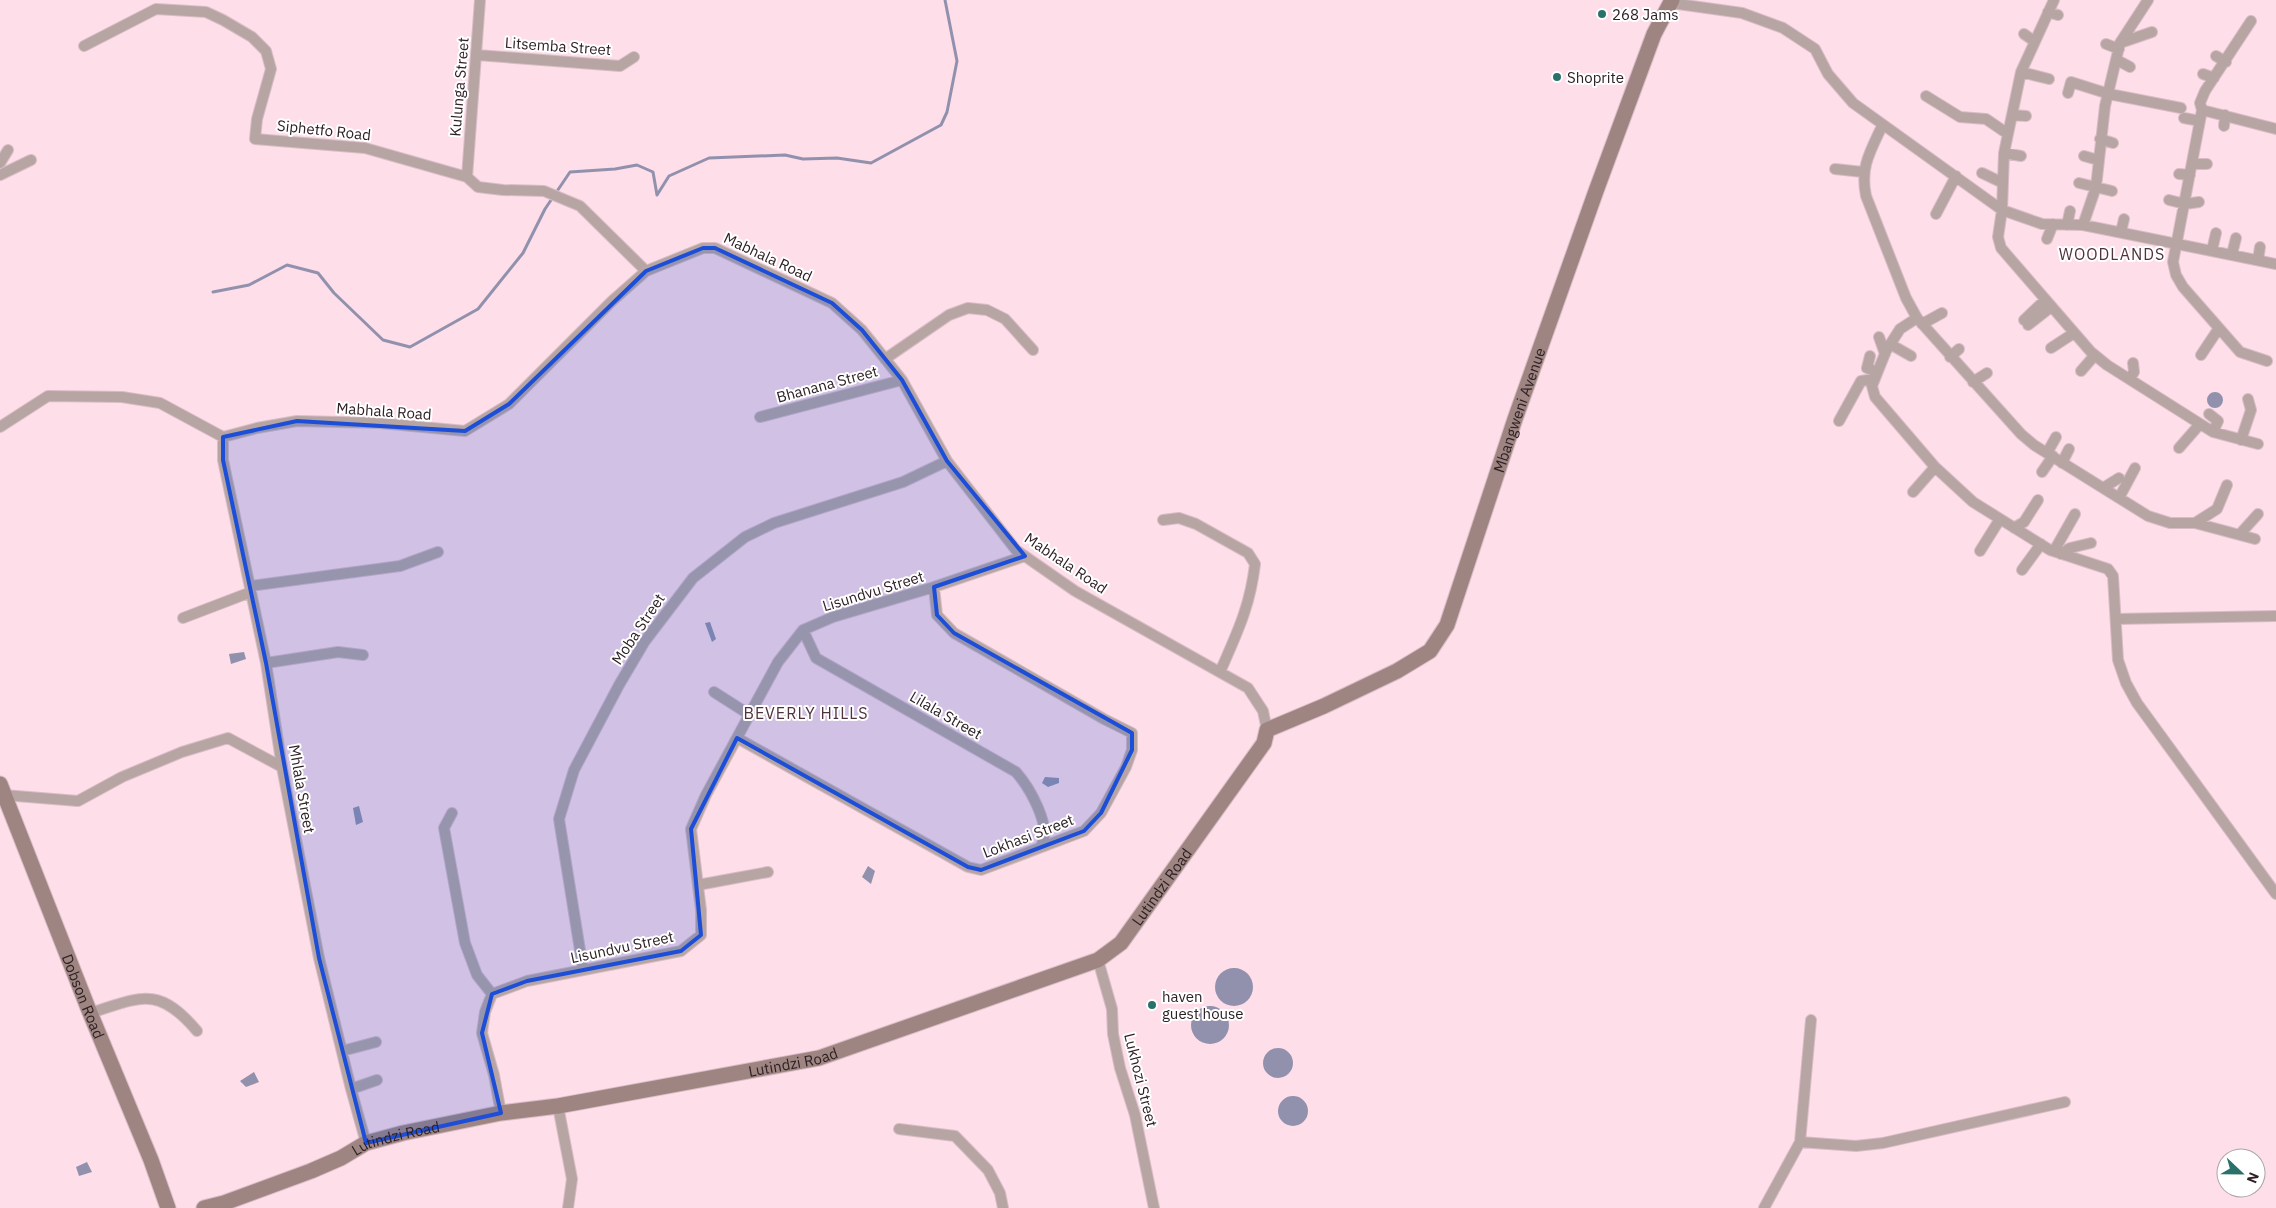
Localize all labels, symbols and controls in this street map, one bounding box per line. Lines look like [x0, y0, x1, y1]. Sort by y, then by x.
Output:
place label: 268 Jams [1612, 5, 1679, 24]
marker: 268 Jams [1596, 8, 1608, 20]
street label: Litsemba Street [504, 33, 612, 59]
street label: Kulunga Street [445, 37, 473, 137]
place label: Shoprite [1567, 68, 1624, 87]
marker: Shoprite [1551, 71, 1563, 83]
street label: Siphetfo Road [276, 116, 372, 144]
street label: Mabhala Road [721, 228, 815, 286]
district label: WOODLANDS [2059, 244, 2165, 264]
street label: Mbangweni Avenue [1488, 345, 1549, 475]
street label: Bhanana Street [774, 361, 880, 407]
street label: Mabhala Road [336, 398, 432, 424]
street label: Mabhala Road [1021, 528, 1111, 598]
street label: Lisundvu Street [820, 567, 926, 615]
street label: Moba Street [607, 590, 669, 668]
street label: Lilala Street [907, 687, 985, 743]
district label: BEVERLY HILLS [743, 703, 869, 723]
street label: Mhlala Street [285, 743, 319, 835]
street label: Lokhasi Street [980, 810, 1076, 862]
street label: Lutindzi Road [1127, 844, 1196, 929]
street label: Lisundvu Street [569, 927, 675, 967]
street label: Dobson Road [58, 951, 109, 1041]
place label: haven guest house [1162, 987, 1244, 1023]
marker: haven guest house [1146, 999, 1158, 1011]
street label: Lukhozi Street [1120, 1031, 1162, 1129]
street label: Lutindzi Road [747, 1043, 840, 1080]
street label: Lutindzi Road [348, 1116, 441, 1159]
north arrow [2216, 1148, 2266, 1198]
text: N [2243, 1170, 2263, 1186]

